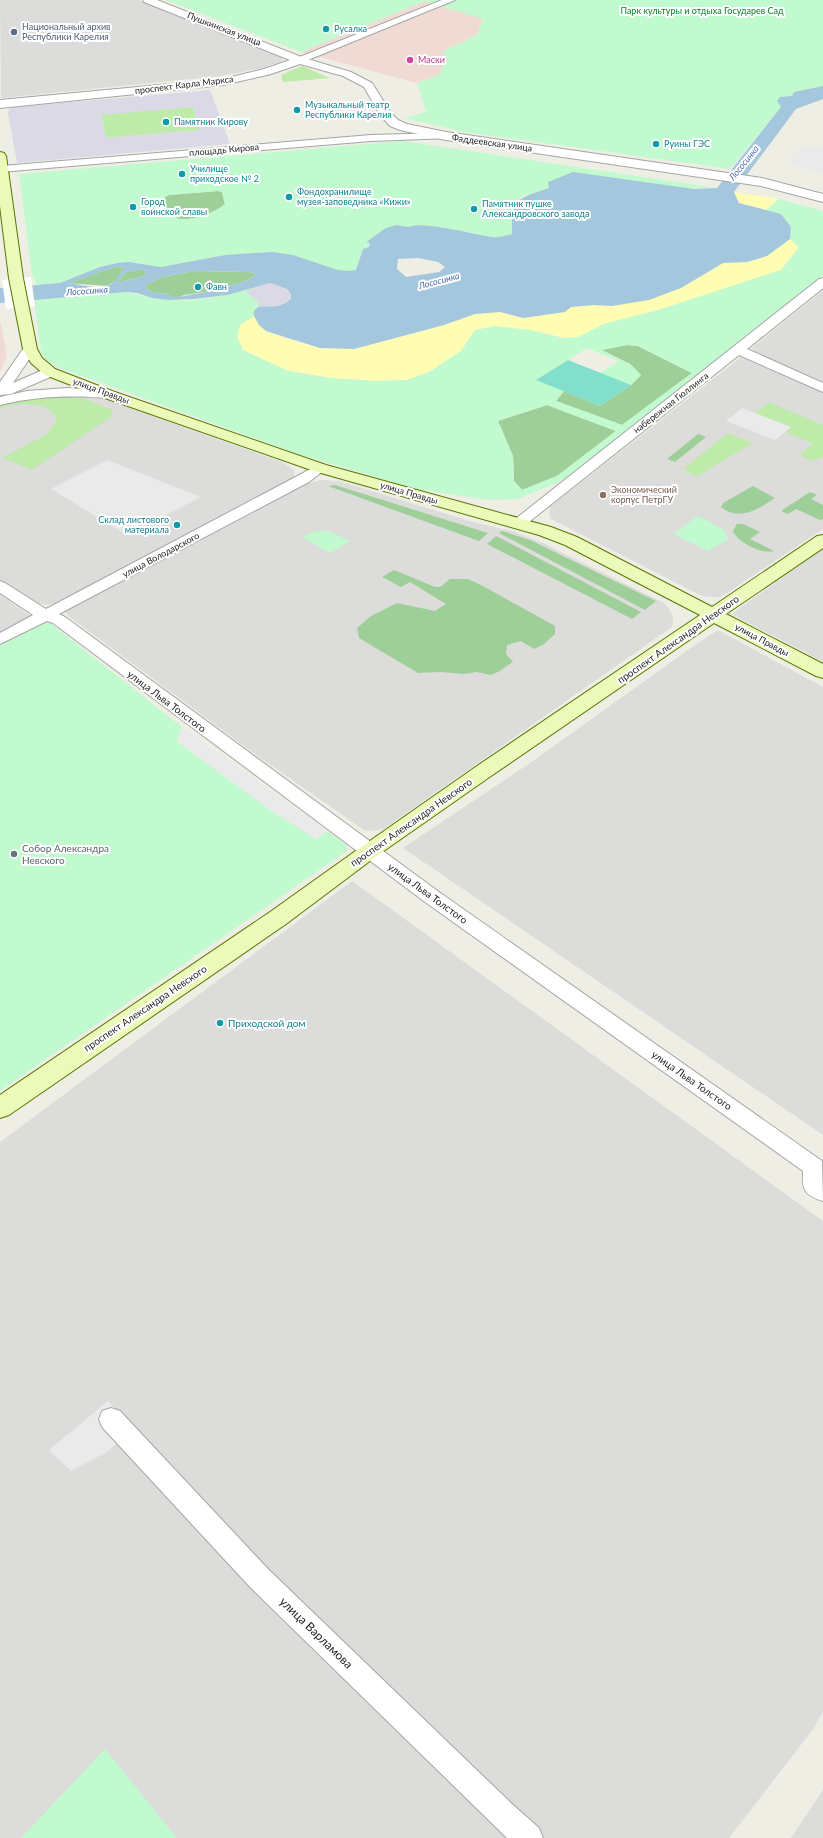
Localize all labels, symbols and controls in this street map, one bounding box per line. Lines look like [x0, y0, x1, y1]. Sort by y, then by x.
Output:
park label: Парк культуры и отдыха Государев Сад [620, 5, 784, 16]
street label: Пушкинская улица [186, 9, 263, 48]
place label: Национальный архив Республики Карелия [22, 21, 111, 42]
place label: Русалка [334, 23, 367, 34]
marker: Русалка [321, 24, 331, 34]
marker: Национальный архив Республики Карелия [9, 27, 19, 37]
place label: Маски [418, 54, 445, 65]
marker: Маски [405, 55, 415, 65]
street label: проспект Карла Маркса [134, 73, 234, 96]
place label: Музыкальный театр Республики Карелия [305, 99, 392, 120]
marker: Музыкальный театр Республики Карелия [292, 105, 302, 115]
place label: Памятник Кирову [174, 116, 248, 127]
marker: Памятник Кирову [161, 117, 171, 127]
street label: Фаддеевская улица [451, 131, 533, 154]
place label: Руины ГЭС [664, 138, 710, 149]
marker: Руины ГЭС [651, 139, 661, 149]
street label: площадь Кирова [189, 141, 259, 158]
water label: Лососинка [726, 143, 761, 183]
place label: Училище приходское № 2 [190, 163, 259, 184]
marker: Училище приходское № 2 [177, 169, 187, 179]
place label: Фондохранилище музея-заповедника «Кижи» [297, 186, 411, 207]
marker: Фондохранилище музея-заповедника «Кижи» [284, 192, 294, 202]
place label: Город воинской славы [141, 196, 207, 217]
place label: Памятник пушке Александровского завода [482, 198, 589, 219]
marker: Город воинской славы [128, 202, 138, 212]
marker: Памятник пушке Александровского завода [469, 204, 479, 214]
water label: Лососинка [416, 270, 461, 291]
place label: Фавн [206, 281, 227, 292]
marker: Фавн [193, 282, 203, 292]
water label: Лососинка [65, 284, 109, 298]
street label: набережная Гюллинга [631, 370, 710, 435]
street label: улица Правды [71, 375, 131, 406]
street label: улица Правды [379, 479, 439, 506]
place label: Экономический корпус ПетрГУ [611, 484, 677, 505]
marker: Экономический корпус ПетрГУ [598, 490, 608, 500]
place label: Склад листового материала [98, 514, 169, 535]
marker: Склад листового материала [172, 520, 182, 530]
street label: улица Володарского [120, 530, 201, 579]
street label: проспект Александра Невского [615, 592, 741, 686]
street label: улица Правды [733, 621, 791, 658]
street label: улица Льва Толстого [125, 668, 209, 735]
street label: проспект Александра Невского [348, 775, 474, 869]
place label: Собор Александра Невского [22, 842, 109, 866]
marker: Собор Александра Невского [9, 849, 19, 859]
street label: улица Льва Толстого [386, 860, 470, 926]
street label: проспект Александра Невского [81, 962, 209, 1054]
place label: Приходской дом [228, 1017, 306, 1029]
marker: Приходской дом [215, 1018, 225, 1028]
street label: улица Льва Толстого [650, 1048, 735, 1112]
street label: улица Варламова [277, 1594, 356, 1671]

